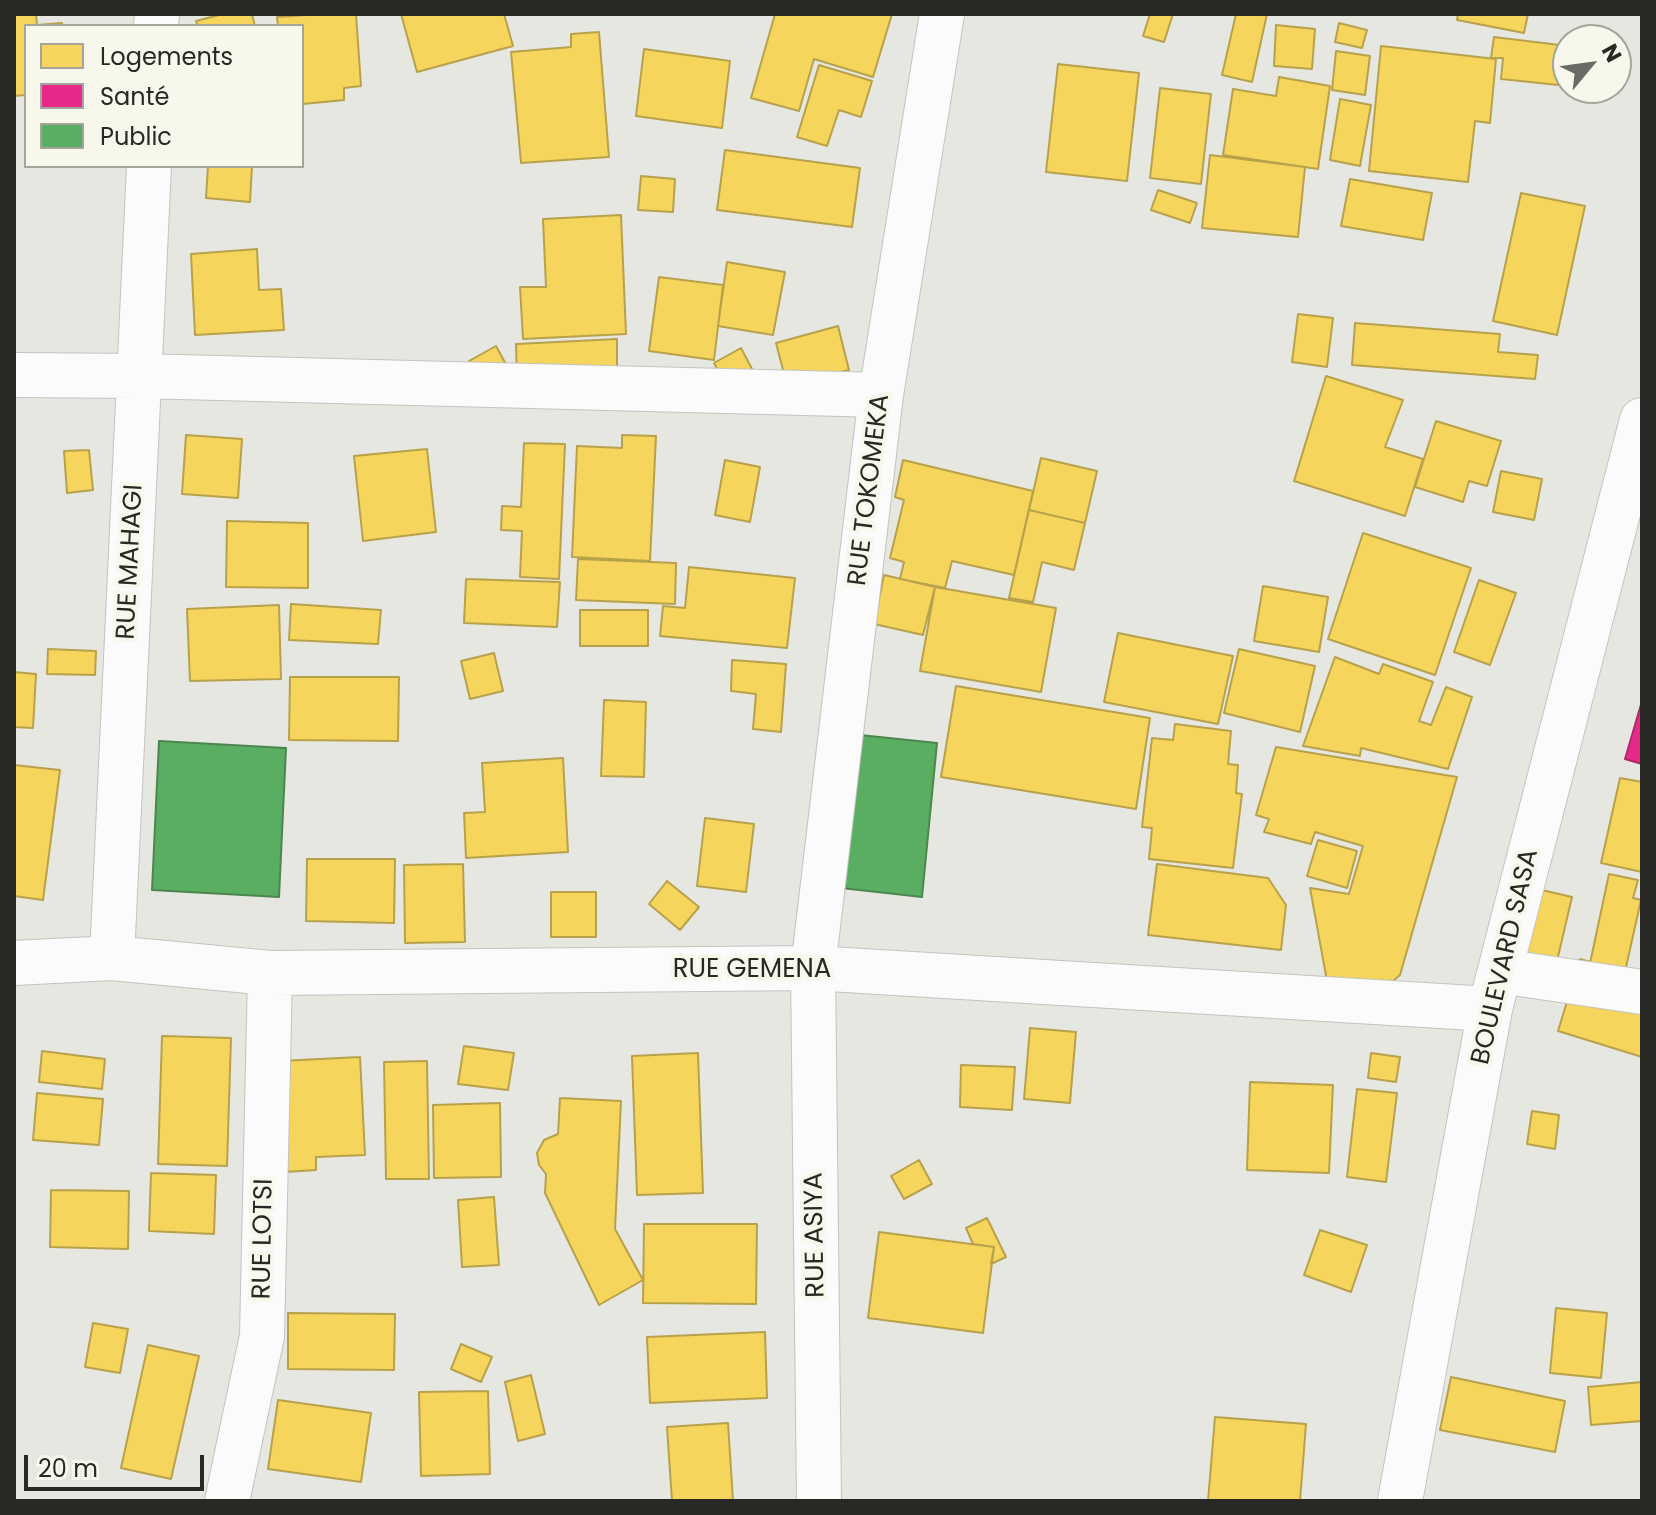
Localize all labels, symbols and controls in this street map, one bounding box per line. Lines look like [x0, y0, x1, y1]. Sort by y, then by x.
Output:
legend [24, 24, 304, 168]
north arrow [1552, 24, 1632, 104]
text: N [1594, 38, 1629, 68]
text: Logements [100, 40, 233, 73]
text: Santé [100, 80, 169, 113]
text: Public [100, 120, 172, 153]
street label: RUE TOKOMEKA [843, 392, 897, 588]
street label: RUE MAHAGI [111, 483, 151, 641]
street label: BOULEVARD SASA [1466, 846, 1546, 1068]
street label: RUE GEMENA [673, 954, 831, 986]
street label: RUE ASIYA [799, 1172, 833, 1298]
street label: RUE LOTSI [247, 1178, 281, 1300]
scale bar [28, 1439, 208, 1489]
text: 20 m [38, 1452, 98, 1485]

